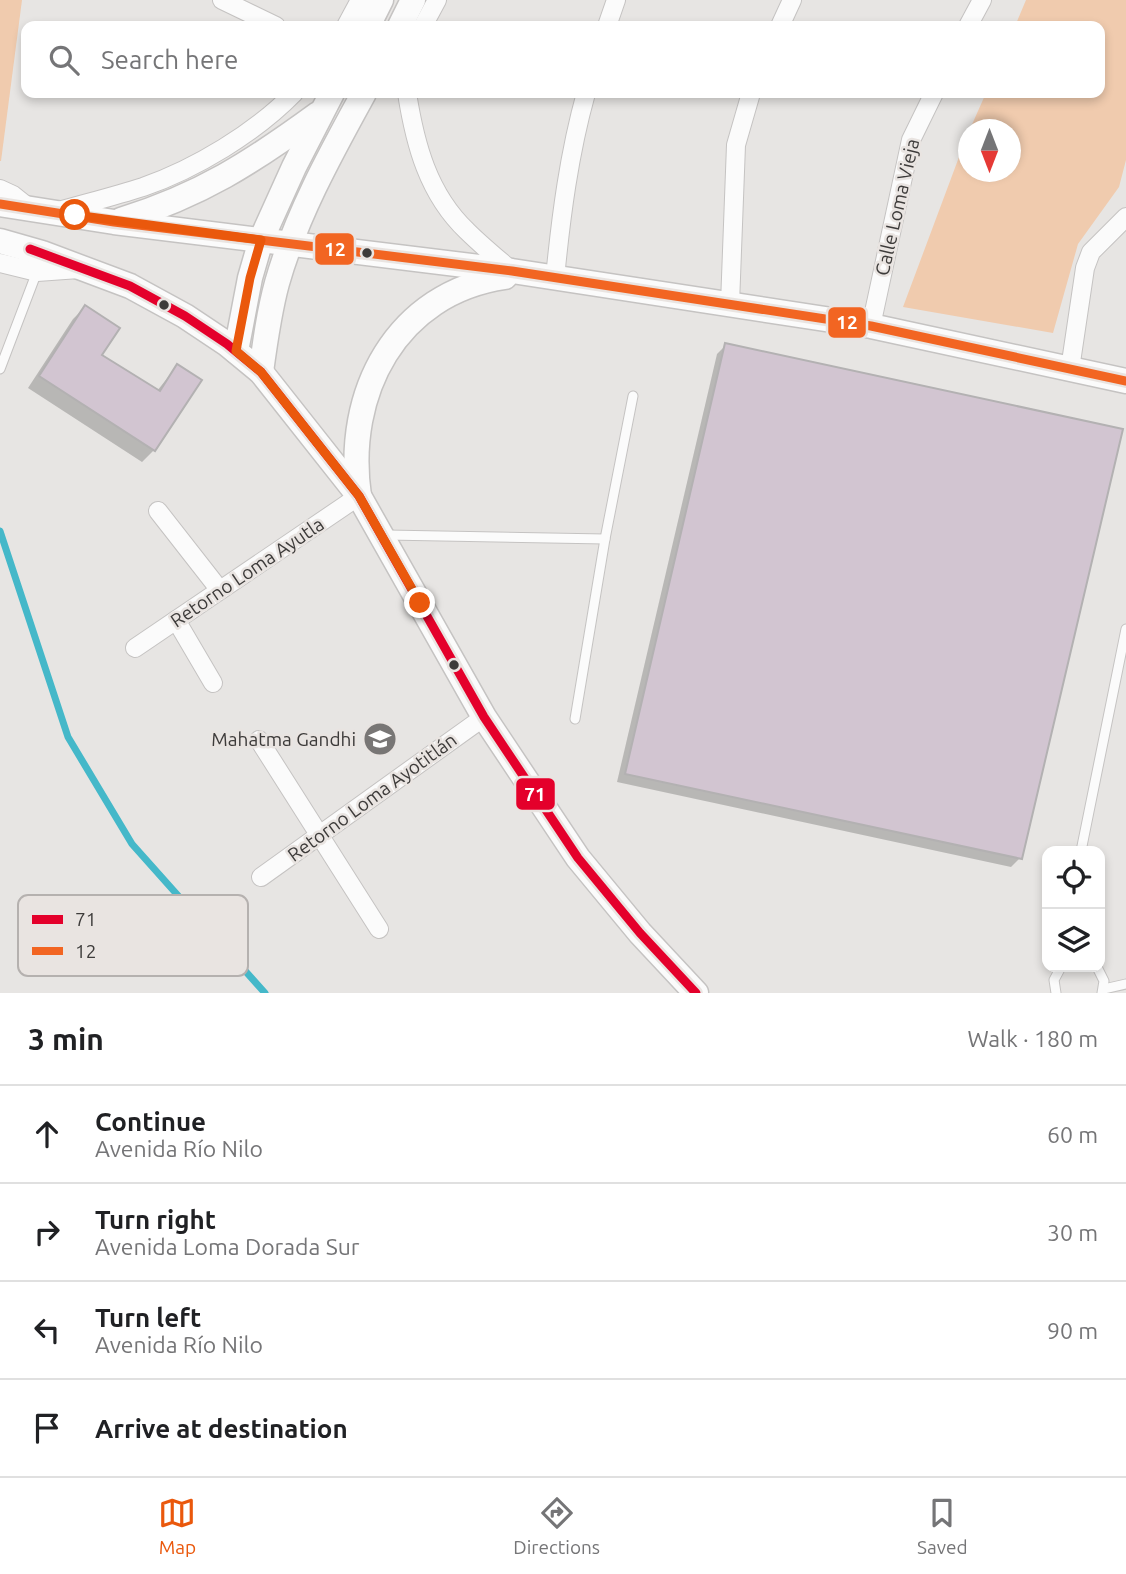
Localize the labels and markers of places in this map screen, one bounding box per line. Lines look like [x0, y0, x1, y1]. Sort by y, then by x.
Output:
unlabelled marker [360, 246, 374, 260]
unlabelled marker [157, 298, 171, 312]
unlabelled marker [447, 658, 461, 672]
school or university icon: Mahatma Gandhi [361, 720, 399, 758]
place label: Mahatma Gandhi [211, 728, 356, 750]

